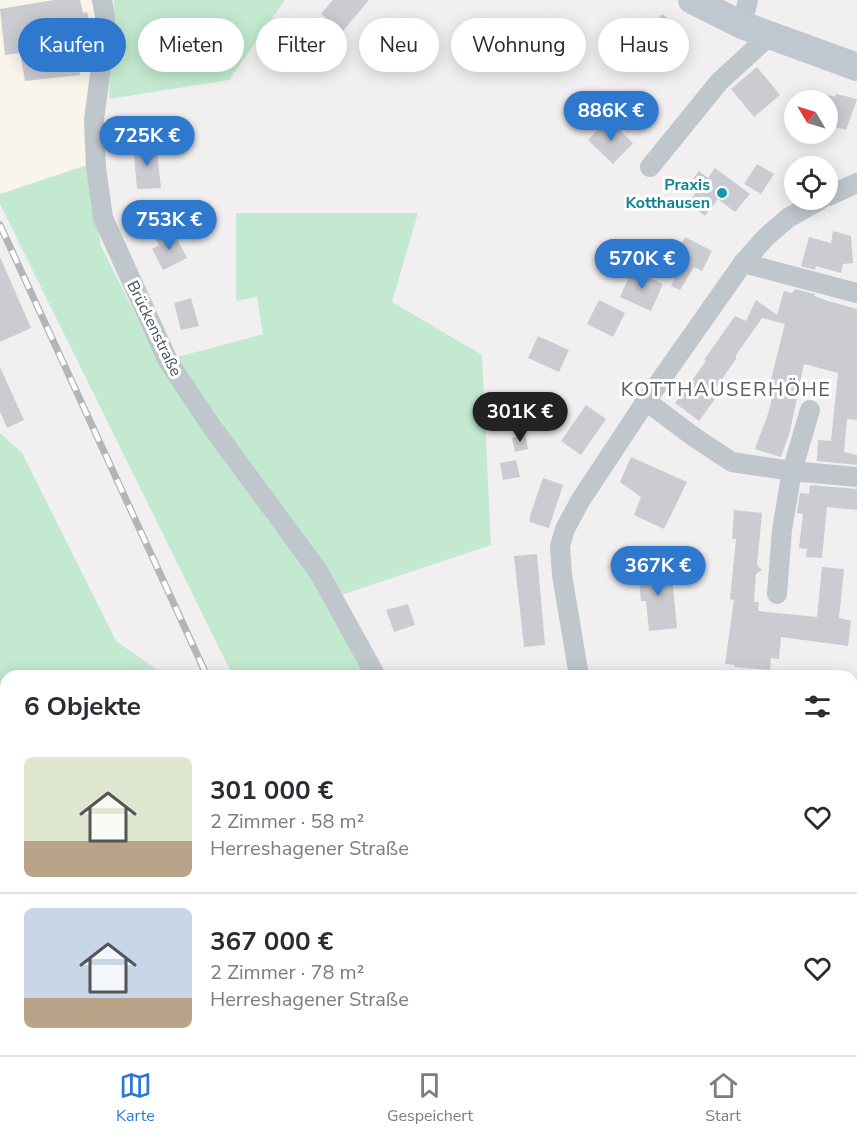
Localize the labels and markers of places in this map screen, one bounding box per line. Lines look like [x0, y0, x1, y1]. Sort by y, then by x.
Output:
pin: 886K € [562, 91, 660, 142]
pin: 725K € [98, 116, 196, 167]
place label: Praxis Kotthausen [625, 174, 710, 214]
marker: Praxis Kotthausen [715, 186, 729, 200]
pin: 753K € [120, 200, 218, 251]
pin: 570K € [593, 239, 691, 290]
pin: 301K € [471, 392, 569, 443]
pin: 367K € [609, 546, 707, 597]

